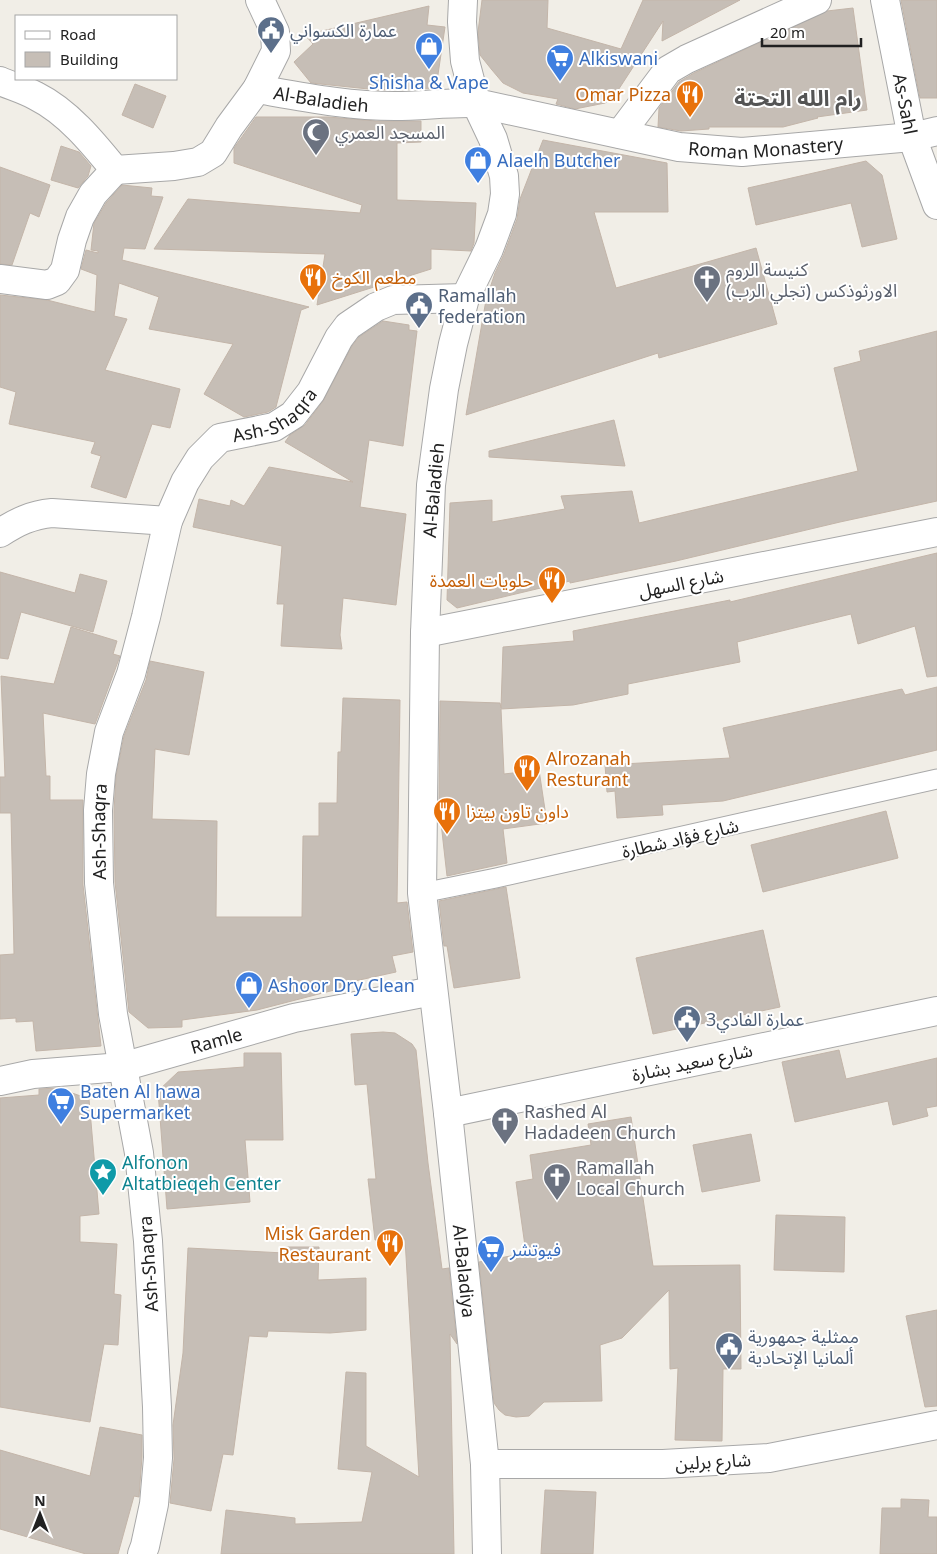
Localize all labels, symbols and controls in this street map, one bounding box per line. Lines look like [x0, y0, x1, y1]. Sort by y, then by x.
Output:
legend [15, 15, 178, 80]
public building icon: عمارة الكسواني [256, 15, 286, 54]
scale bar [762, 15, 861, 47]
place label: عمارة الكسواني [290, 18, 397, 44]
text: 20 m [770, 22, 805, 42]
text: Road [60, 24, 96, 44]
shop icon: Shisha & Vape [414, 31, 444, 70]
supermarket icon: Alkiswani [545, 43, 575, 82]
place label: Alkiswani [579, 46, 658, 70]
text: Building [60, 49, 118, 69]
place label: Shisha & Vape [369, 70, 489, 94]
street label: As-Sahl [888, 71, 923, 137]
restaurant icon: Omar Pizza [675, 79, 705, 118]
street label: Al-Baladieh [272, 80, 369, 117]
place label: Omar Pizza [575, 82, 671, 106]
district label: رام الله التحتة [734, 82, 862, 115]
mosque icon: المسجد العمري [301, 117, 331, 156]
place label: المسجد العمري [335, 120, 445, 146]
street label: Roman Monastery [687, 131, 845, 164]
shop icon: Alaelh Butcher [463, 145, 493, 184]
place label: Alaelh Butcher [497, 148, 621, 172]
place label: كنيسة الروم الاورثوذكس (تجلي الرب) [726, 257, 897, 304]
restaurant icon: مطعم الكوخ [298, 262, 328, 301]
church icon: كنيسة الروم الاورثوذكس (تجلي الرب) [692, 264, 722, 303]
place label: مطعم الكوخ [332, 265, 417, 291]
place label: Ramallah federation [438, 283, 526, 328]
public building icon: Ramallah federation [404, 290, 434, 329]
street label: Ash-Shaqra [230, 383, 322, 447]
street label: Al-Baladieh [417, 441, 449, 539]
street label: شارع السهل [636, 563, 726, 606]
restaurant icon: حلويات العمدة [537, 565, 567, 604]
place label: حلويات العمدة [430, 568, 533, 592]
place label: Alrozanah Resturant [546, 746, 631, 791]
restaurant icon: Alrozanah Resturant [512, 753, 542, 792]
street label: Ash-Shaqra [86, 782, 112, 880]
restaurant icon: داون تاون بيتزا [432, 796, 462, 835]
place label: داون تاون بيتزا [466, 799, 569, 823]
street label: شارع فؤاد شطارة [619, 813, 741, 866]
shop icon: Ashoor Dry Clean [234, 970, 264, 1009]
place label: Ashoor Dry Clean [268, 973, 415, 997]
public building icon: عمارة الفادي3 [672, 1004, 702, 1043]
place label: عمارة الفادي3 [706, 1007, 804, 1033]
street label: Ramle [187, 1021, 245, 1059]
street label: شارع سعيد بشارة [629, 1037, 755, 1089]
place label: Baten Al hawa Supermarket [80, 1079, 201, 1124]
supermarket icon: Baten Al hawa Supermarket [46, 1086, 76, 1125]
place label: Rashed Al Hadadeen Church [524, 1099, 676, 1144]
church icon: Rashed Al Hadadeen Church [490, 1106, 520, 1145]
place label: Alfonon Altatbieqeh Center [122, 1150, 281, 1195]
place label: Ramallah Local Church [576, 1155, 685, 1200]
place icon: Alfonon Altatbieqeh Center [88, 1157, 118, 1196]
church icon: Ramallah Local Church [542, 1162, 572, 1201]
street label: Ash-Shaqra [133, 1215, 163, 1313]
place label: Misk Garden Restaurant [264, 1221, 372, 1266]
street label: Al-Baladiya [448, 1223, 481, 1319]
restaurant icon: Misk Garden Restaurant [375, 1228, 405, 1267]
supermarket icon: فيوتشر [476, 1234, 506, 1273]
place label: فيوتشر [509, 1237, 561, 1261]
place label: ممثلية جمهورية ألمانيا الإتحادية [748, 1324, 859, 1370]
public building icon: ممثلية جمهورية ألمانيا الإتحادية [714, 1331, 744, 1370]
street label: شارع برلين [675, 1447, 752, 1478]
north arrow [15, 1489, 65, 1539]
text: N [34, 1491, 46, 1510]

